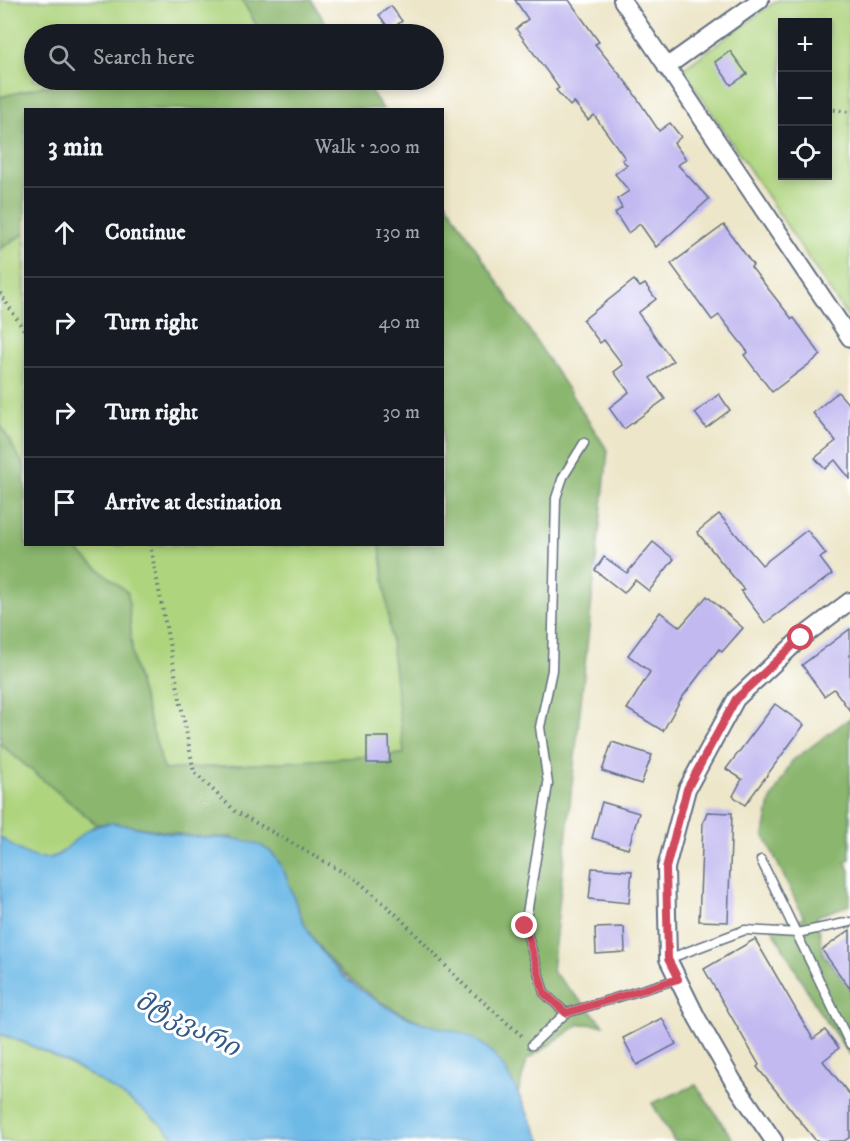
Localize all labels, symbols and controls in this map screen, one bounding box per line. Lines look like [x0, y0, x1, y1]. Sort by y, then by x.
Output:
map controls [778, 18, 832, 180]
button: + [778, 18, 832, 72]
search box [24, 24, 444, 90]
icon: search [45, 41, 78, 74]
text: Search here [93, 44, 195, 71]
button: − [778, 72, 832, 126]
button: locate [778, 126, 832, 180]
text: 3 min [48, 131, 103, 164]
text: Walk · 200 m [314, 135, 420, 160]
icon: ahead [48, 216, 81, 249]
text: Continue [105, 219, 186, 246]
text: 130 m [375, 220, 420, 245]
icon: right [48, 306, 81, 339]
text: Turn right [105, 309, 198, 336]
text: 40 m [378, 310, 420, 335]
icon: right [48, 396, 81, 429]
text: Turn right [105, 399, 198, 426]
text: 30 m [382, 400, 420, 425]
icon: arrive [48, 486, 81, 519]
text: Arrive at destination [105, 489, 282, 516]
route start [787, 624, 813, 650]
route end [511, 912, 537, 938]
water label: მტკვარი [130, 984, 246, 1065]

